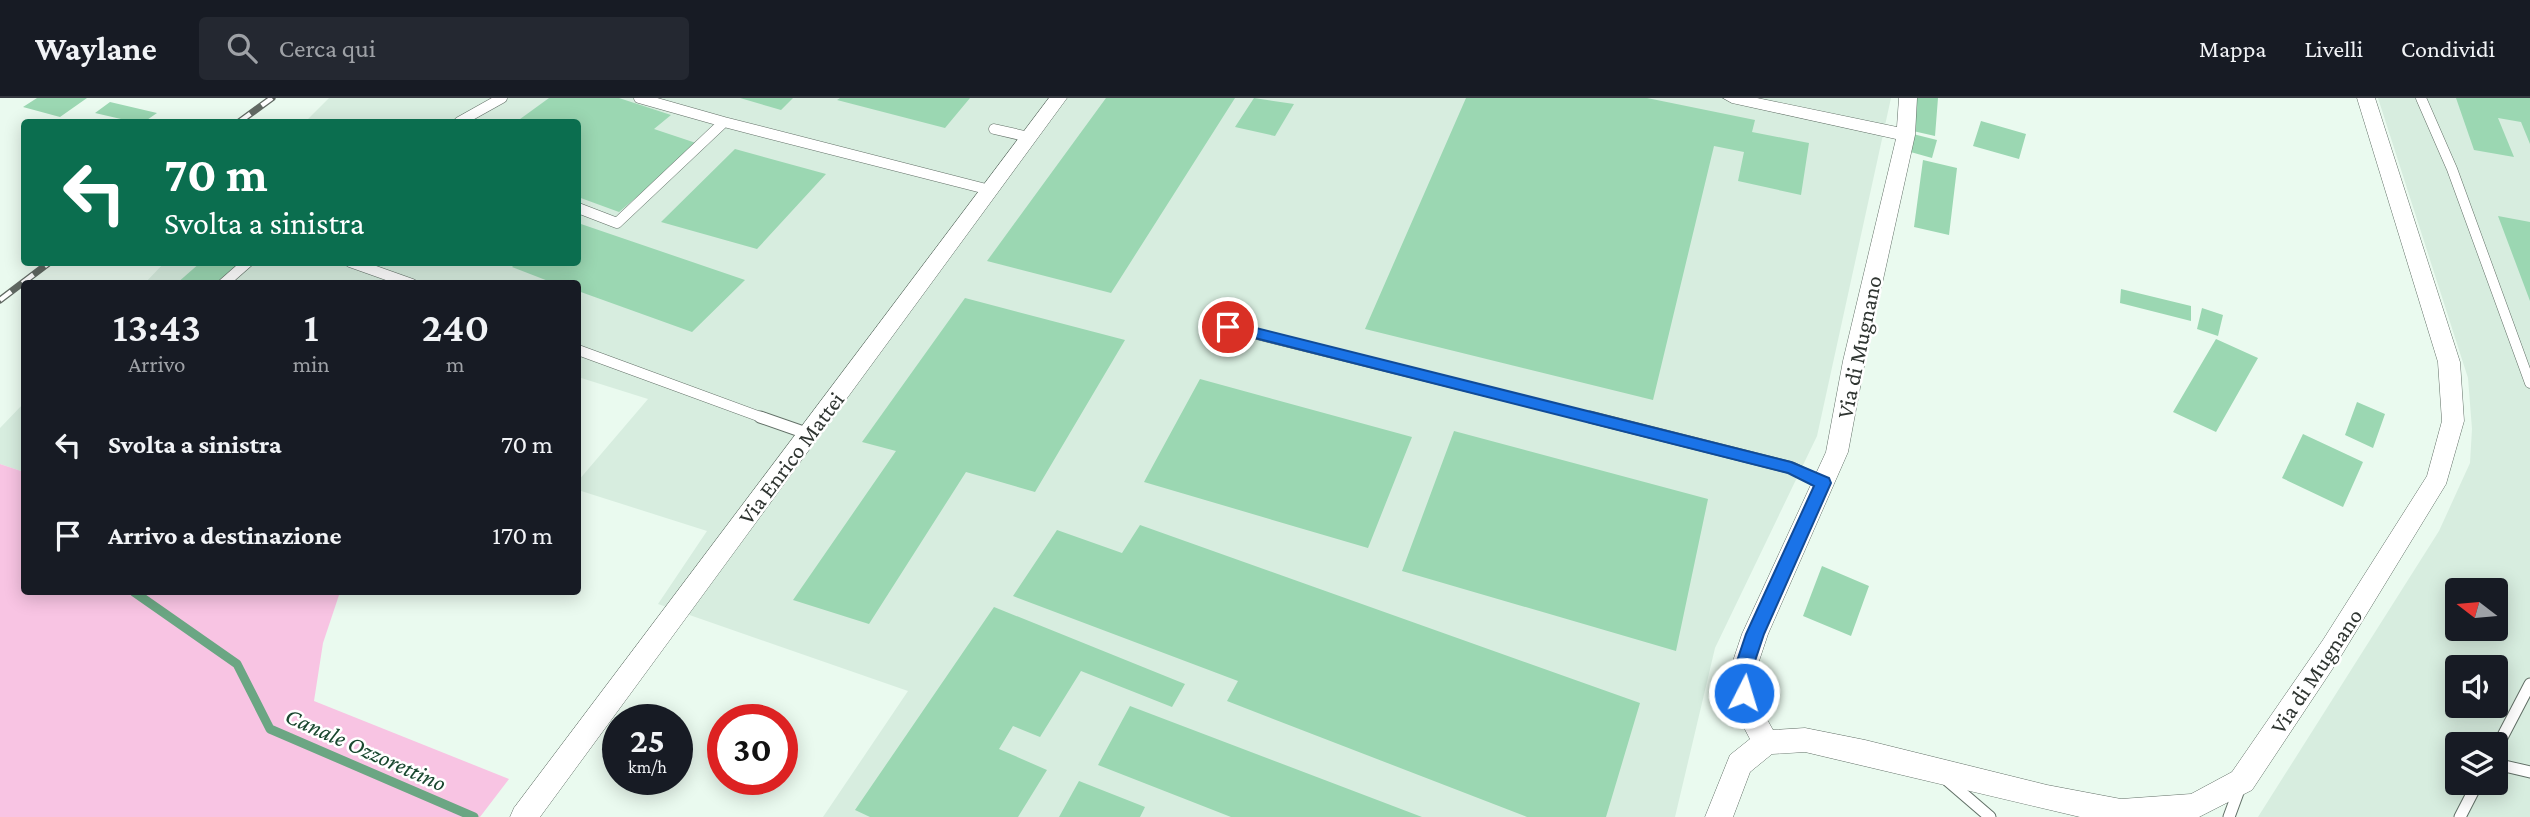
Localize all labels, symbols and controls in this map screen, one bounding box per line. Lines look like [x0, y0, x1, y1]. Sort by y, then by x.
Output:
search box [199, 17, 689, 80]
icon: search [223, 29, 261, 67]
text: Waylane [35, 30, 157, 67]
text: Cerca qui [279, 34, 376, 63]
text: Mappa [2199, 35, 2266, 62]
text: Livelli [2304, 35, 2363, 62]
text: Condividi [2401, 35, 2495, 62]
icon: left [49, 147, 140, 238]
text: 70 m [164, 147, 268, 202]
text: Svolta a sinistra [164, 205, 365, 241]
street label: Via di Mugnano [1831, 273, 1887, 421]
pin [1198, 297, 1258, 357]
text: 13:43 [113, 303, 201, 350]
text: 1 [304, 303, 319, 350]
text: 240 [421, 303, 489, 350]
icon: arrive [1209, 308, 1247, 346]
text: Arrivo [128, 351, 186, 377]
text: min [293, 351, 330, 377]
text: m [446, 351, 465, 377]
street label: Via Enrico Mattei [733, 387, 849, 529]
icon: left [49, 426, 87, 464]
text: Svolta a sinistra [108, 430, 282, 459]
text: 70 m [501, 430, 553, 459]
icon: arrive [49, 517, 87, 555]
text: Arrivo a destinazione [108, 521, 342, 550]
text: 170 m [492, 521, 553, 550]
north arrow [2445, 578, 2508, 640]
map controls [2445, 578, 2508, 795]
street label: Via di Mugnano [2265, 603, 2367, 739]
button: sound [2445, 655, 2508, 718]
position arrow [1707, 656, 1781, 730]
water label: Canale Ozzorettino [282, 702, 450, 796]
speed limit sign: 30 [707, 704, 798, 795]
text: 25 [630, 721, 665, 760]
button: layers [2445, 732, 2508, 795]
text: km/h [628, 757, 667, 777]

